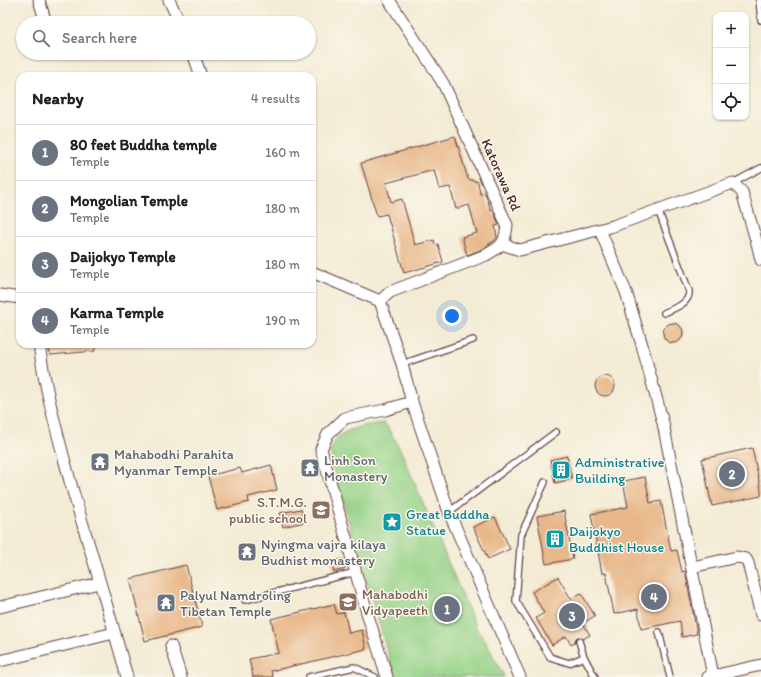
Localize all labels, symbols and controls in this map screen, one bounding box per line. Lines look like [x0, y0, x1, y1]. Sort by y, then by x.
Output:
map controls [713, 12, 749, 120]
button: + [713, 12, 749, 48]
search box [16, 16, 316, 60]
icon: search [30, 27, 52, 49]
text: Search here [62, 29, 137, 47]
button: − [713, 48, 749, 84]
button: locate [713, 84, 749, 120]
text: Nearby [32, 88, 84, 108]
text: 4 results [251, 91, 300, 106]
text: 80 feet Buddha temple [70, 136, 217, 154]
street label: Katorawa Rd [478, 136, 525, 214]
text: 1 [42, 145, 48, 160]
text: 160 m [265, 145, 300, 160]
text: Temple [70, 154, 109, 169]
text: Mongolian Temple [70, 192, 188, 210]
text: 2 [42, 201, 48, 216]
text: 180 m [265, 201, 300, 216]
text: Temple [70, 210, 109, 225]
text: Daijokyo Temple [70, 248, 176, 266]
text: 3 [41, 257, 49, 272]
text: 180 m [265, 257, 300, 272]
text: Temple [70, 266, 109, 281]
text: Karma Temple [70, 304, 164, 322]
your location [442, 306, 462, 326]
text: 4 [41, 313, 49, 328]
text: 190 m [265, 313, 300, 328]
text: Temple [70, 322, 109, 337]
place label: Mahabodhi Parahita Myanmar Temple [114, 446, 234, 479]
temple icon: Mahabodhi Parahita Myanmar Temple [89, 451, 111, 473]
place label: Linh Son Monastery [324, 452, 388, 485]
place label: Administrative Building [575, 454, 665, 487]
temple icon: Linh Son Monastery [299, 457, 321, 479]
building icon: Administrative Building [550, 459, 572, 481]
pin: 2 [719, 459, 745, 489]
place label: S.T.M.G. public school [229, 494, 307, 527]
school or university icon: S.T.M.G. public school [310, 499, 332, 521]
place label: Great Buddha Statue [406, 506, 490, 539]
place icon: Great Buddha Statue [381, 511, 403, 533]
place label: Daijokyo Buddhist House [569, 523, 664, 556]
building icon: Daijokyo Buddhist House [544, 528, 566, 550]
place label: Nyingma vajra kilaya Budhist monastery [261, 536, 387, 569]
temple icon: Nyingma vajra kilaya Budhist monastery [236, 541, 258, 563]
pin: 4 [641, 582, 667, 612]
place label: Mahabodhi Vidyapeeth [362, 586, 428, 619]
place label: Palyul Namdroling Tibetan Temple [180, 587, 292, 620]
school or university icon: Mahabodhi Vidyapeeth [337, 591, 359, 613]
temple icon: Palyul Namdroling Tibetan Temple [155, 592, 177, 614]
pin: 1 [434, 594, 460, 624]
pin: 3 [559, 601, 585, 631]

